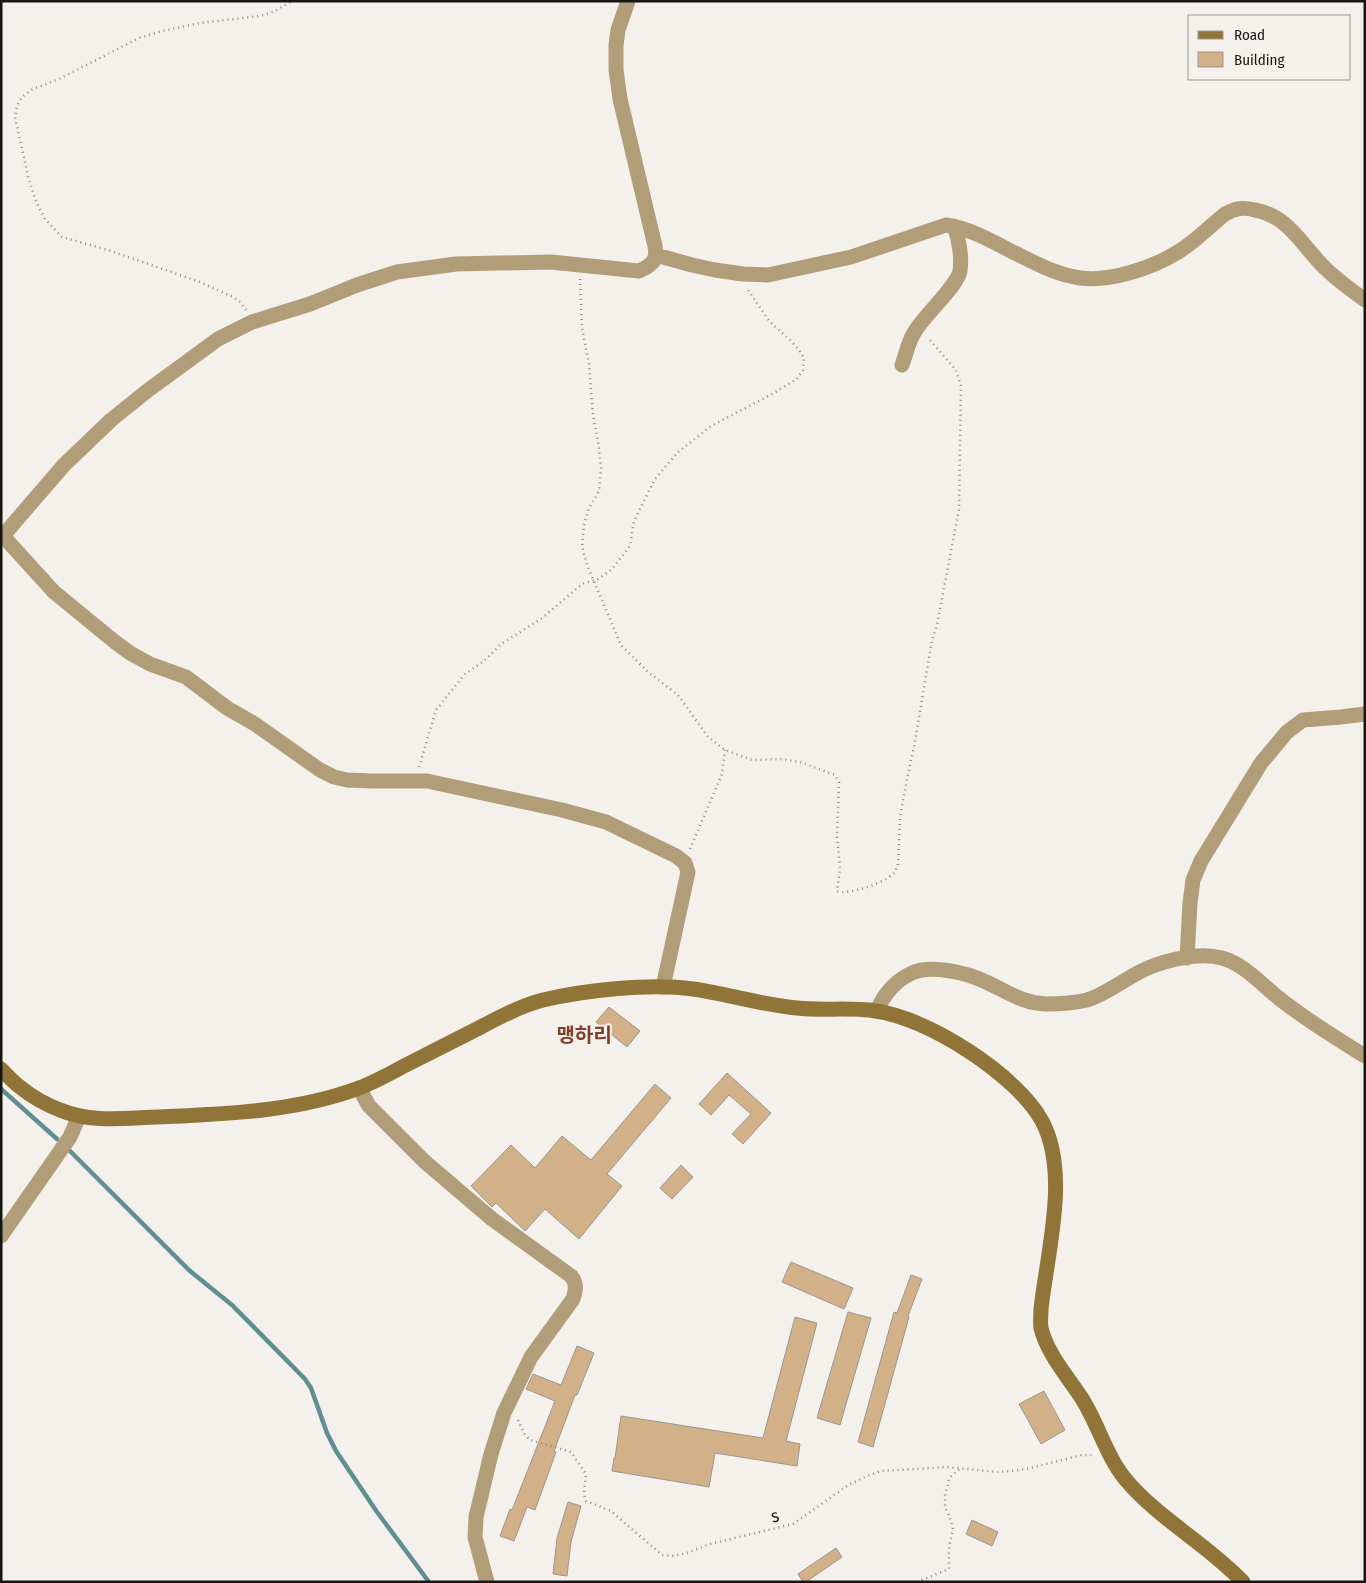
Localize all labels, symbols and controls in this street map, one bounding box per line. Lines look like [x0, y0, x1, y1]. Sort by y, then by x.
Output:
legend [1188, 15, 1351, 80]
text: Road [1234, 26, 1265, 44]
text: Building [1234, 51, 1285, 69]
district label: 맹하리 [556, 1023, 612, 1047]
street label: s [768, 1504, 782, 1528]

